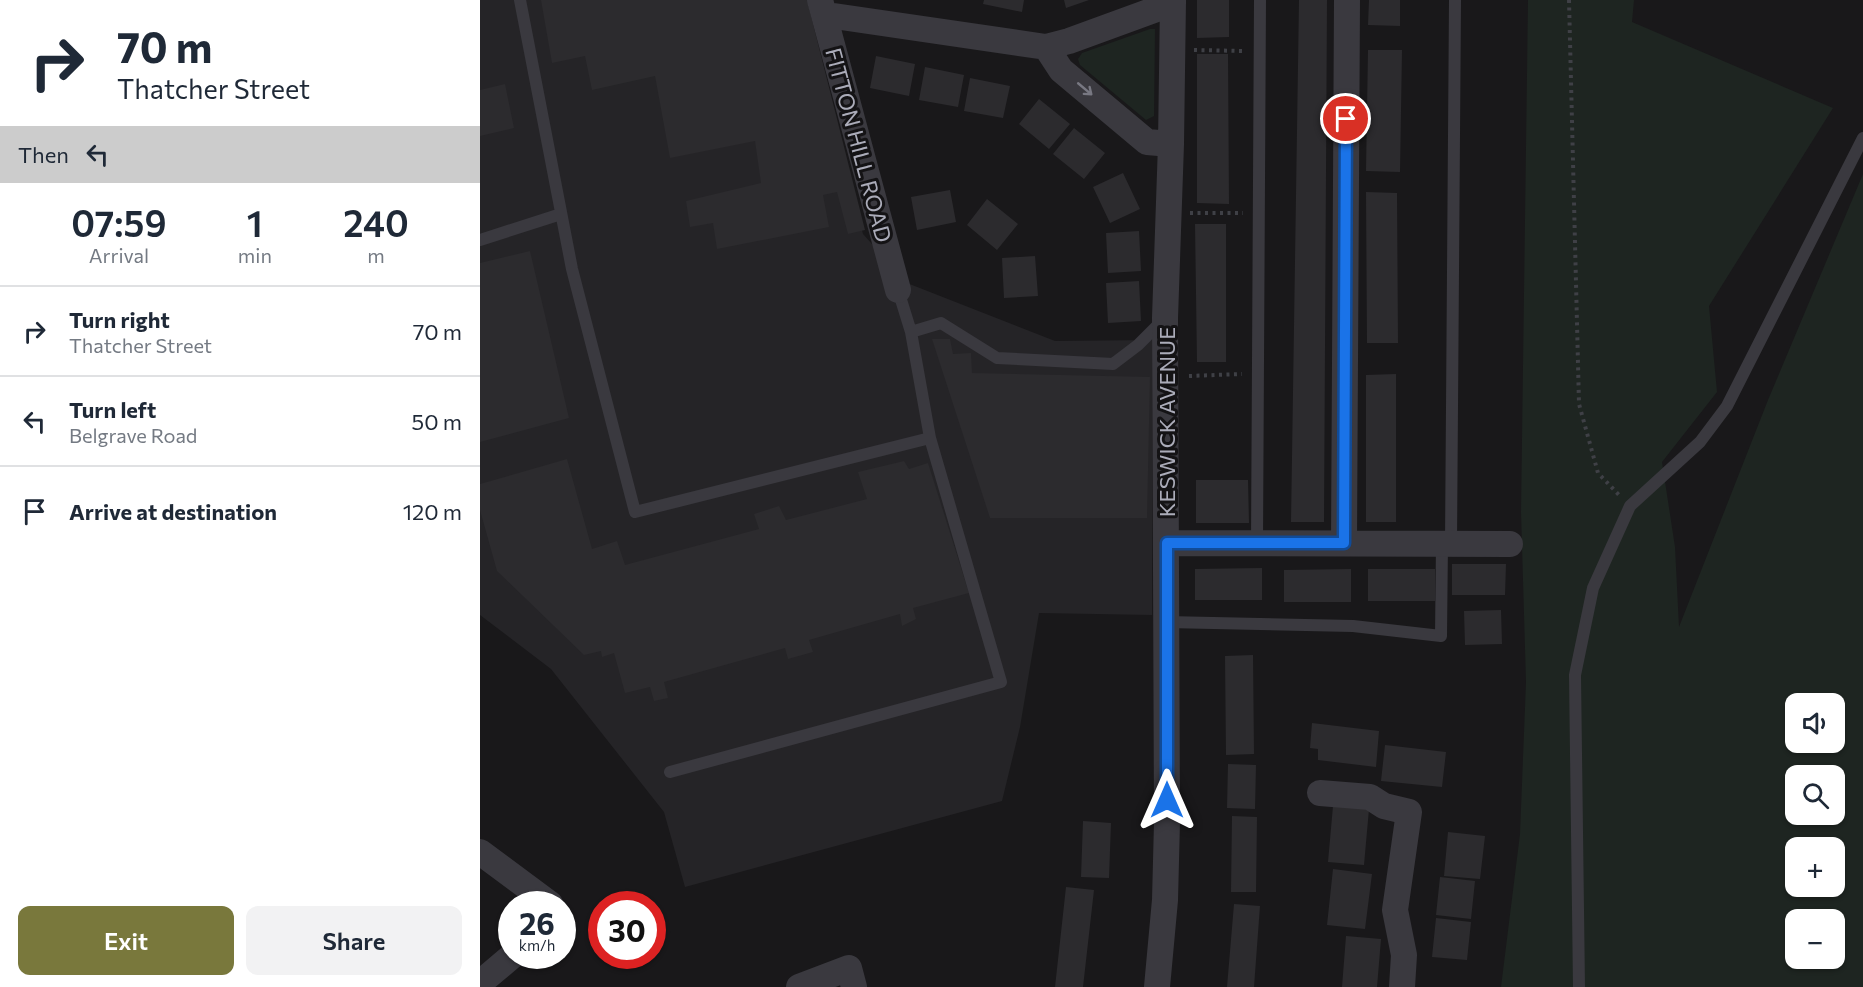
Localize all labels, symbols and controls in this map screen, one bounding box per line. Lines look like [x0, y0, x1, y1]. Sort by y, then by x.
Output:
text: 70 m [117, 20, 212, 72]
icon: right [18, 24, 96, 102]
street label: FITTON HILL ROAD [820, 45, 898, 245]
text: Thatcher Street [117, 72, 310, 105]
one-way arrow [1077, 83, 1093, 96]
pin [1320, 93, 1371, 144]
icon: arrive [1329, 102, 1362, 135]
icon: left [81, 138, 114, 171]
text: Then [18, 141, 69, 168]
text: 07:59 [71, 200, 167, 244]
text: 1 [247, 200, 263, 244]
text: 240 [343, 200, 409, 244]
text: Arrival [89, 243, 149, 267]
text: min [238, 243, 272, 267]
text: m [367, 243, 385, 267]
text: Turn right [69, 306, 170, 333]
icon: right [18, 315, 51, 348]
text: 70 m [413, 318, 462, 345]
street label: KESWICK AVENUE [1153, 327, 1180, 517]
text: Thatcher Street [69, 333, 212, 357]
text: Turn left [69, 396, 156, 423]
icon: left [18, 405, 51, 438]
text: 50 m [412, 408, 462, 435]
text: Belgrave Road [69, 423, 197, 447]
icon: arrive [18, 495, 51, 528]
text: Arrive at destination [69, 498, 277, 525]
text: 120 m [403, 498, 462, 525]
map controls [1785, 693, 1845, 969]
button: sound [1785, 693, 1845, 753]
button: search [1785, 765, 1845, 825]
position arrow [1135, 768, 1199, 832]
button: + [1785, 837, 1845, 897]
speed limit sign: 30 [588, 891, 666, 969]
text: 26 [519, 904, 555, 941]
button: Exit [18, 906, 234, 975]
button: Share [246, 906, 462, 975]
button: − [1785, 909, 1845, 969]
text: km/h [519, 936, 555, 954]

